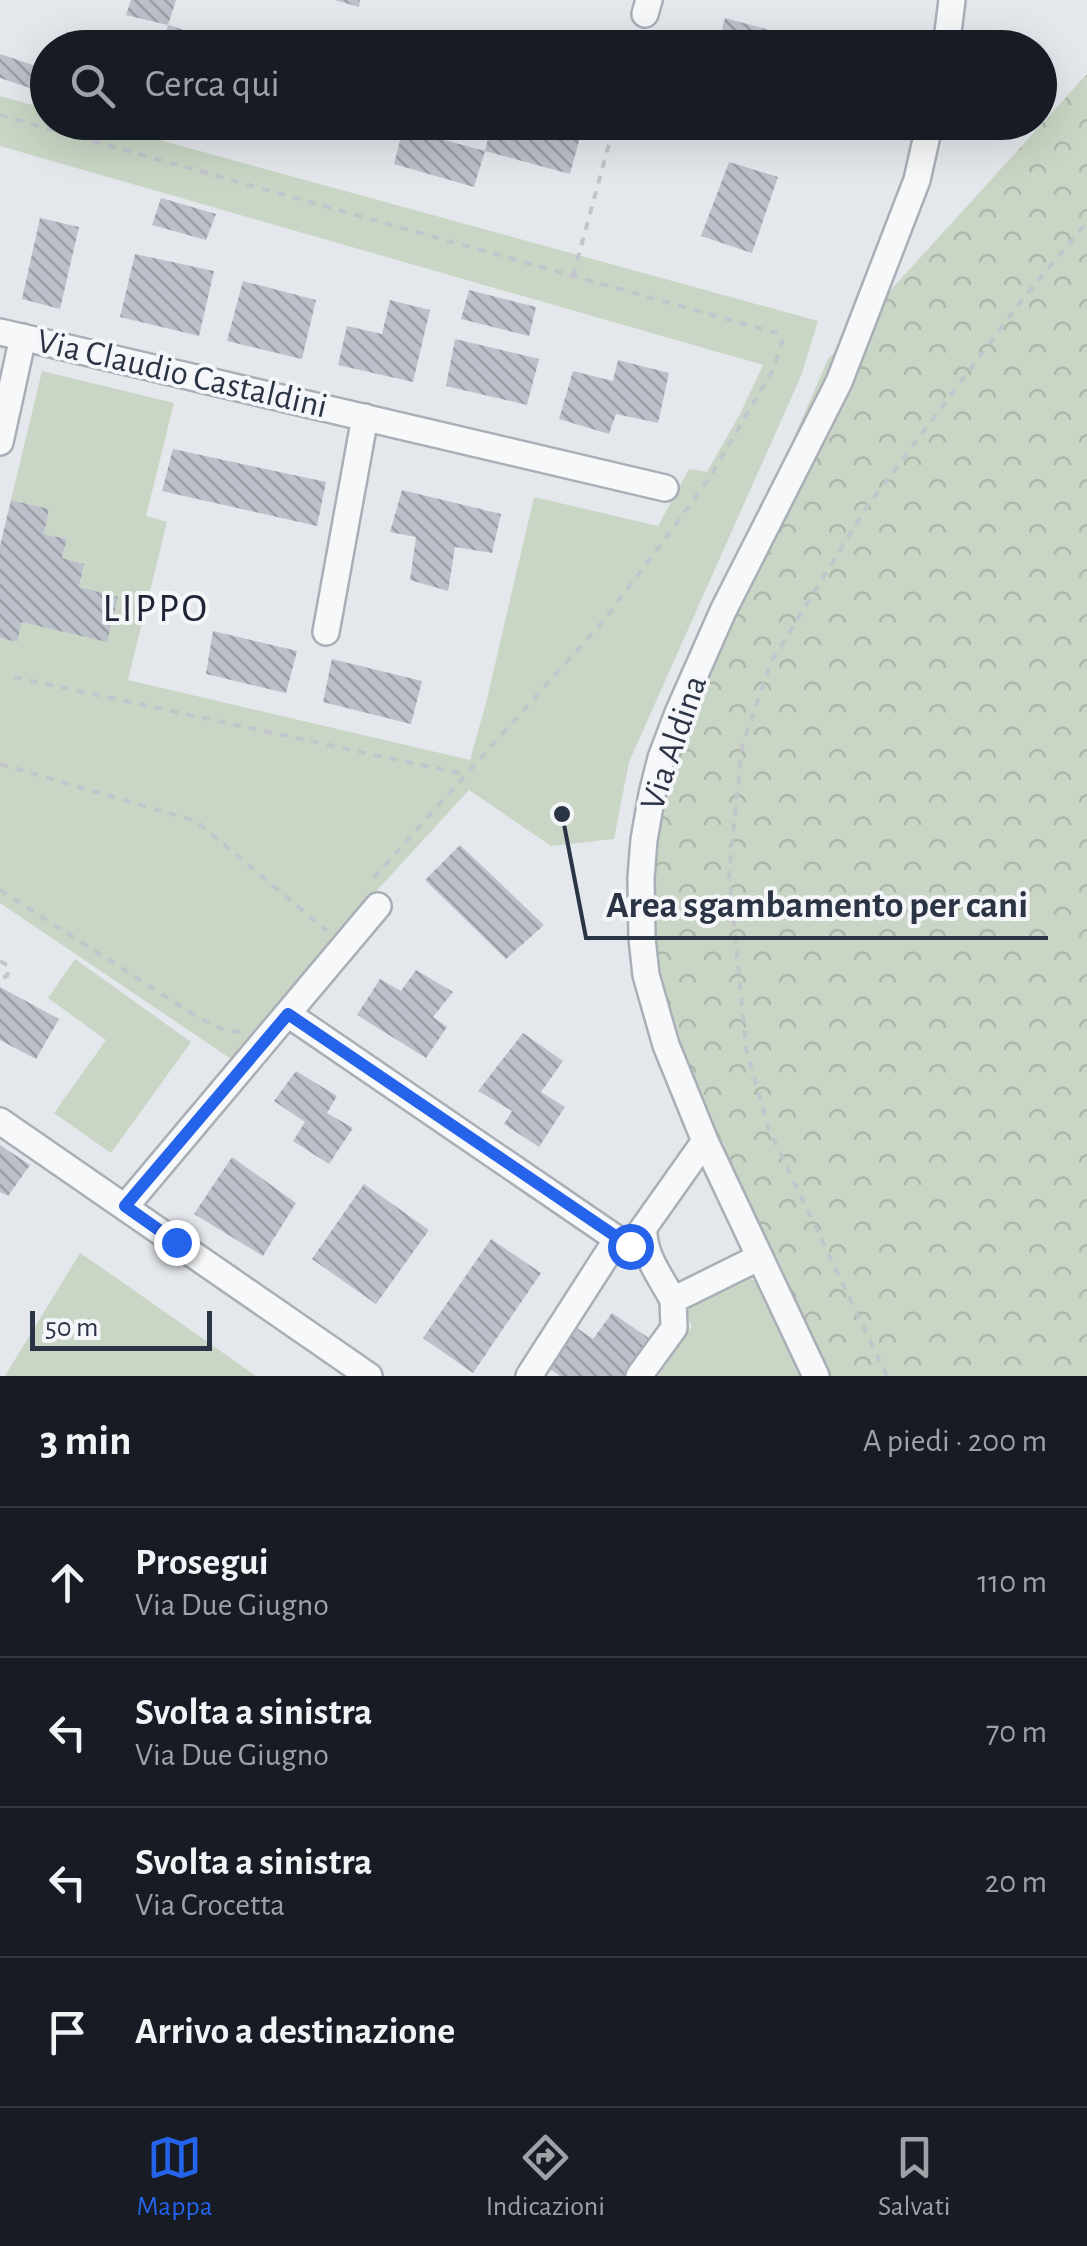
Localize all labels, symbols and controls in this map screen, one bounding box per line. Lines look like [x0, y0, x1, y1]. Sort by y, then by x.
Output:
search box [30, 30, 1057, 140]
icon: search [65, 58, 120, 113]
text: Cerca qui [145, 66, 280, 104]
street label: Via Claudio Castaldini [33, 324, 331, 424]
district label: LIPPO [103, 589, 209, 629]
street label: Via Aldina [635, 671, 713, 815]
callout: Area sgambamento per cani [586, 870, 1048, 938]
text: Area sgambamento per cani [606, 887, 1028, 925]
route end [154, 1220, 200, 1266]
route start [608, 1224, 654, 1270]
scale bar [30, 1306, 212, 1350]
text: 50 m [45, 1314, 99, 1342]
text: 3 min [40, 1420, 132, 1462]
text: A piedi · 200 m [863, 1425, 1047, 1457]
text: Prosegui [135, 1544, 269, 1582]
icon: ahead [40, 1555, 95, 1610]
text: 110 m [977, 1566, 1047, 1598]
text: Via Due Giugno [135, 1589, 329, 1621]
text: Svolta a sinistra [135, 1694, 372, 1732]
icon: left [40, 1705, 95, 1760]
text: 70 m [986, 1716, 1047, 1748]
text: Via Due Giugno [135, 1739, 329, 1771]
text: Svolta a sinistra [135, 1844, 372, 1882]
icon: left [40, 1855, 95, 1910]
text: 20 m [985, 1866, 1047, 1898]
text: Via Crocetta [135, 1889, 285, 1921]
icon: arrive [40, 2005, 95, 2060]
text: Arrivo a destinazione [135, 2013, 455, 2051]
tab: Mappa [136, 2130, 213, 2224]
tab: Indicazioni [486, 2130, 605, 2224]
tab: Salvati [878, 2130, 951, 2224]

